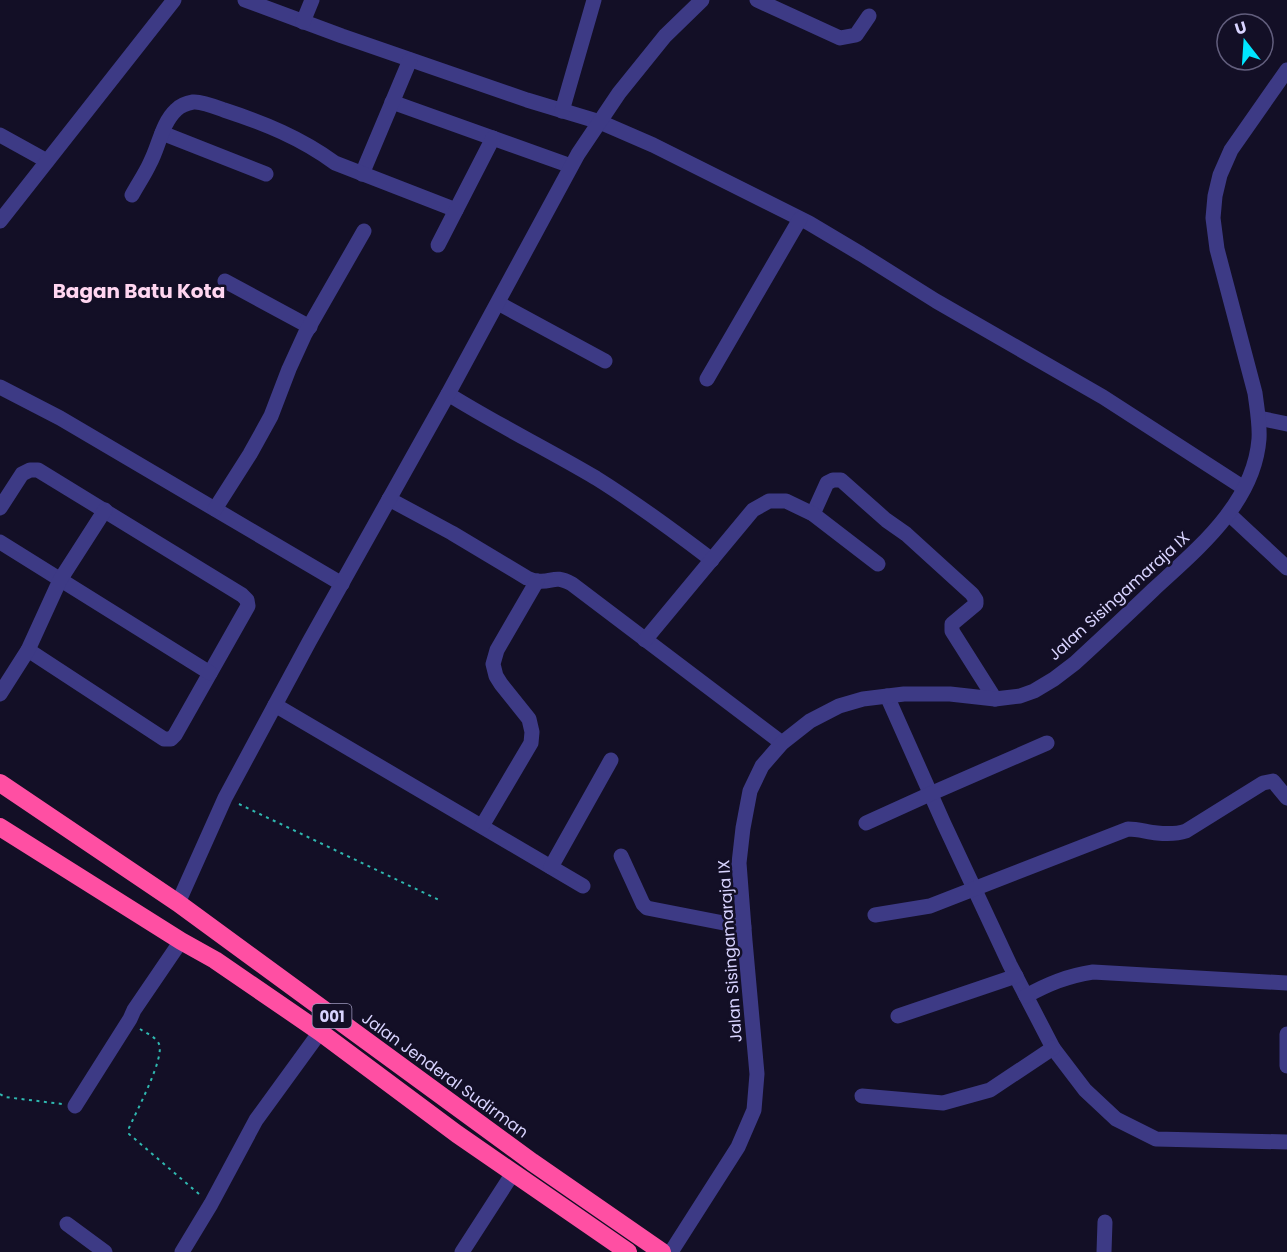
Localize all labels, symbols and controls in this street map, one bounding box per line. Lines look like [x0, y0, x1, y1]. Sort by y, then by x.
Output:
north arrow [1215, 12, 1275, 72]
text: U [1232, 15, 1250, 41]
district label: Bagan Batu Kota [53, 277, 225, 305]
street label: Jalan Sisingamaraja IX [1043, 526, 1195, 666]
street label: Jalan Sisingamaraja IX [712, 859, 748, 1043]
road number: 001 [312, 1004, 352, 1028]
street label: Jalan Jenderal Sudirman [357, 1007, 533, 1143]

